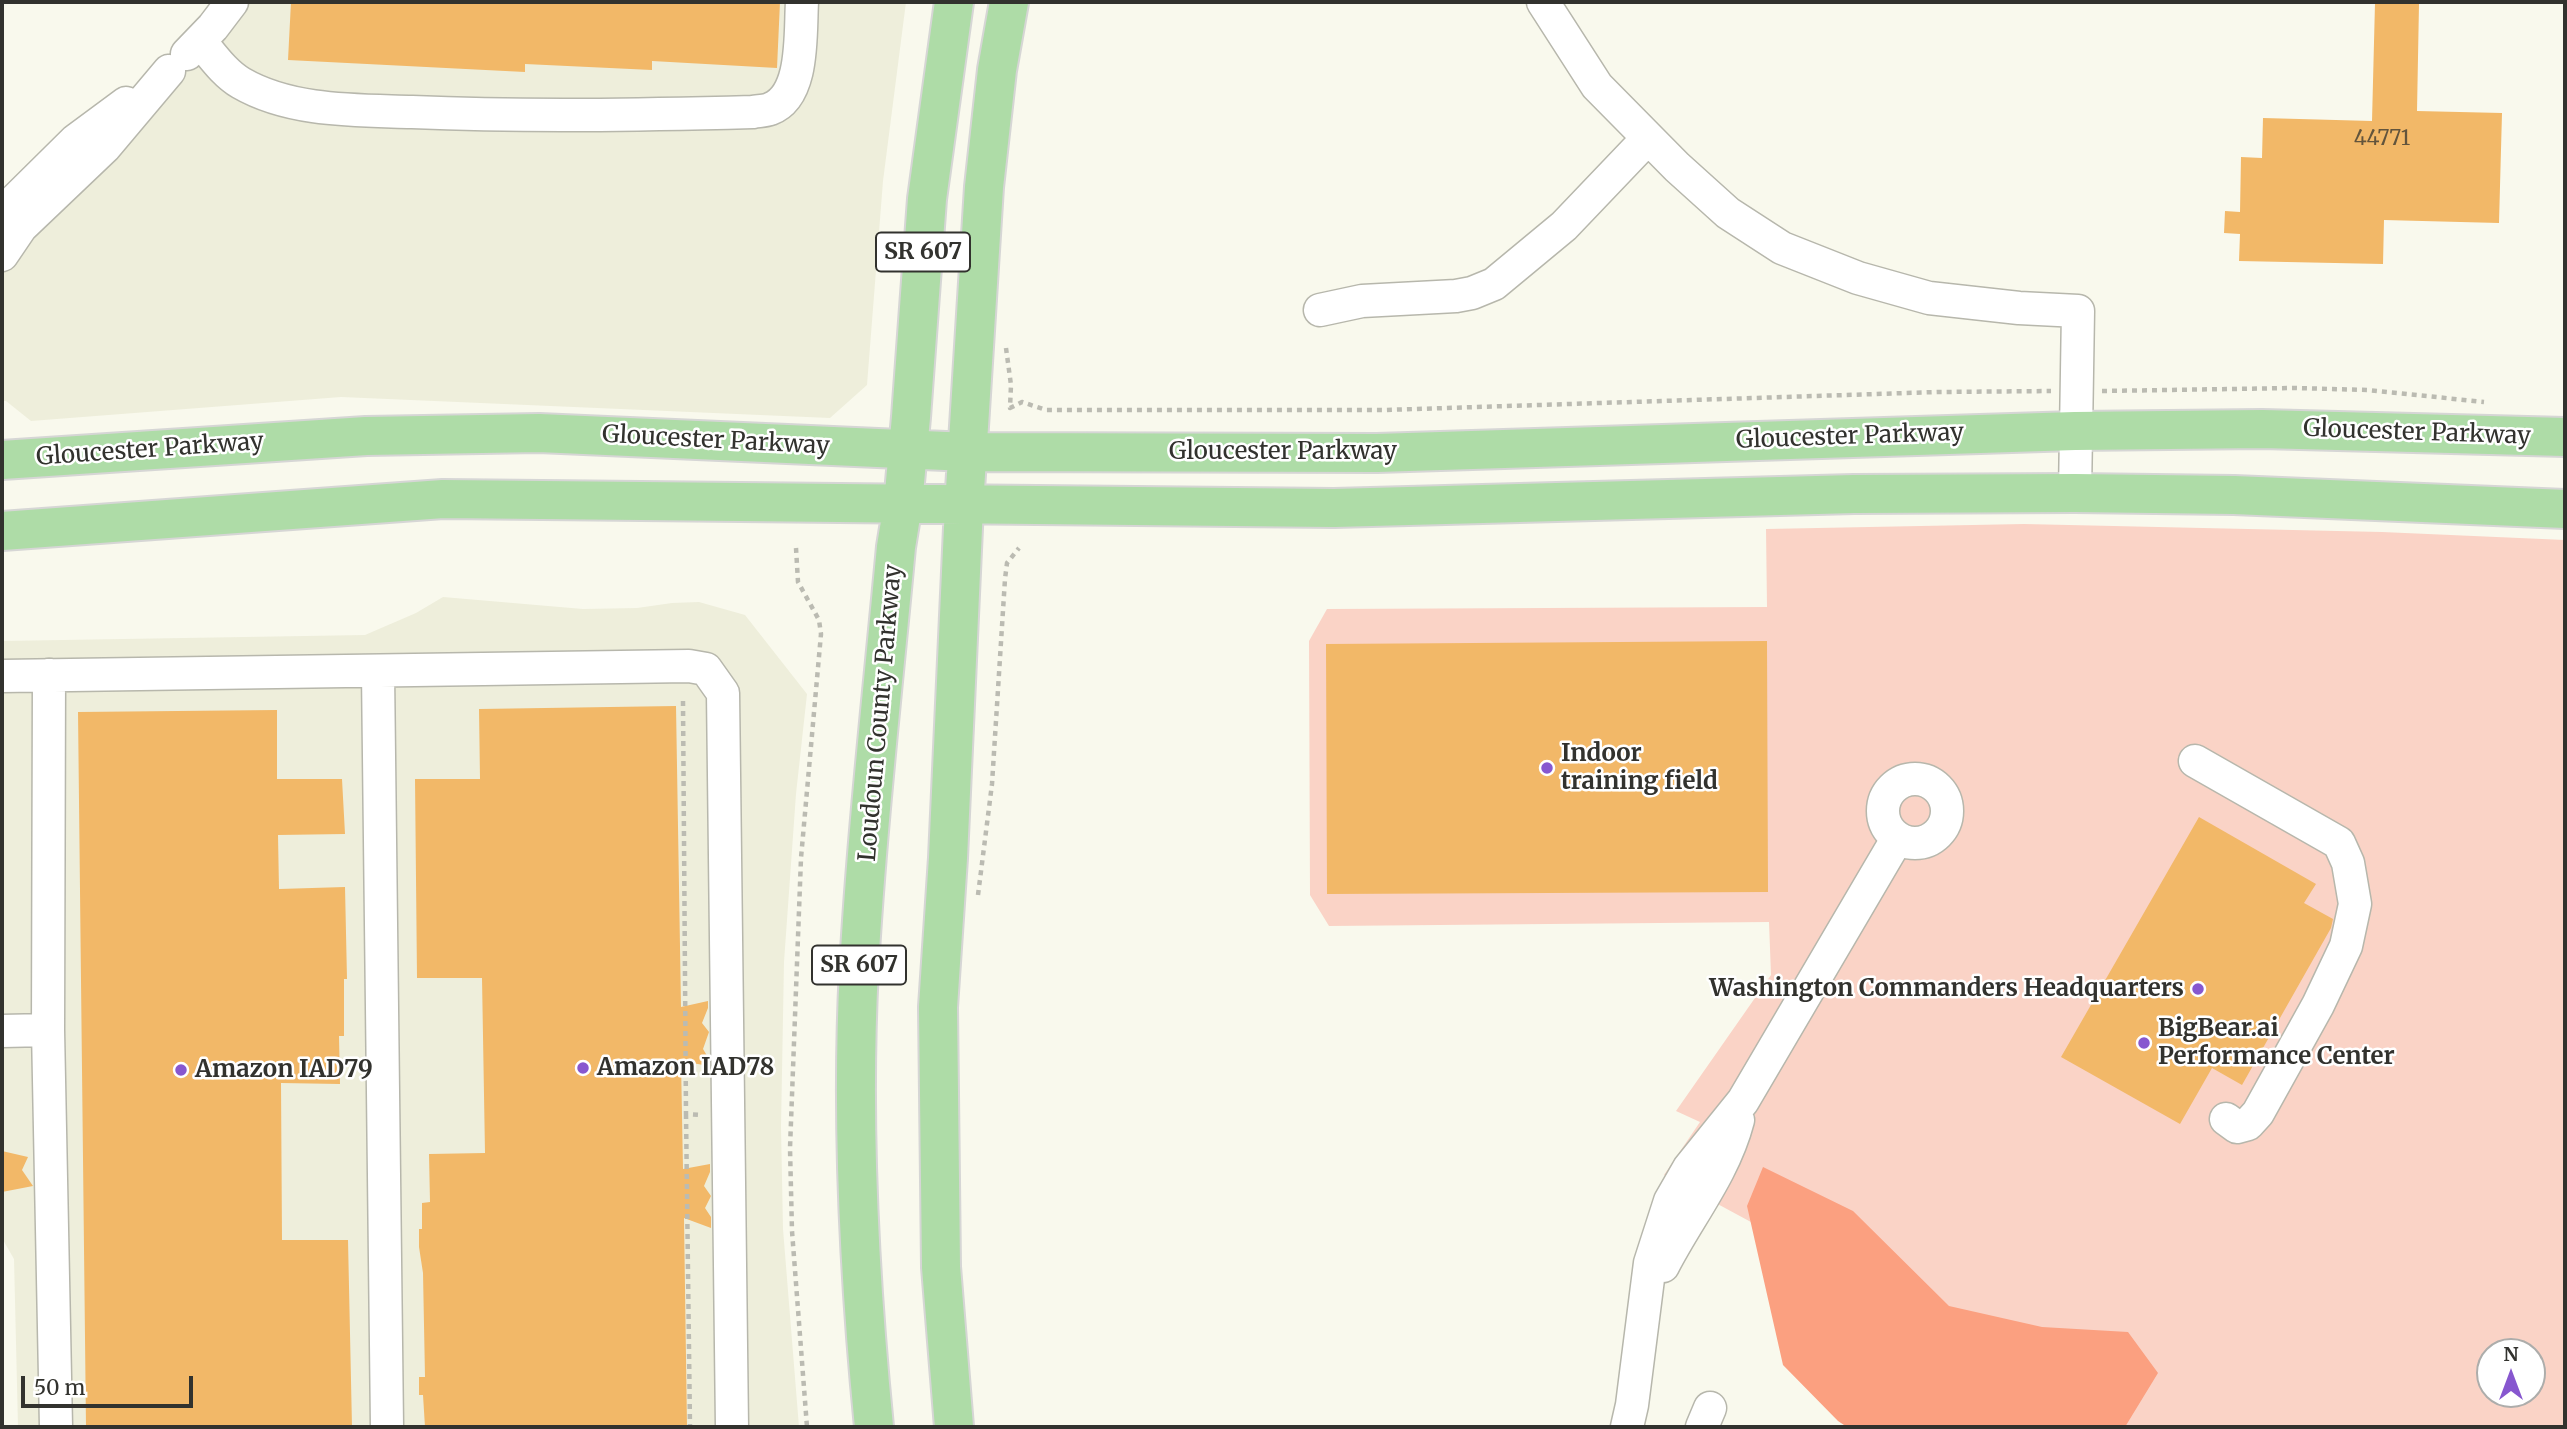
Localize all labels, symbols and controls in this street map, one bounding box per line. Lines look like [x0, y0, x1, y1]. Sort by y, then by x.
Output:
house number: 44771 [2354, 126, 2410, 152]
road number: SR 607 [876, 232, 970, 272]
street label: Gloucester Parkway [2303, 415, 2531, 451]
street label: Gloucester Parkway [1736, 419, 1964, 455]
street label: Gloucester Parkway [601, 421, 831, 461]
street label: Gloucester Parkway [35, 428, 265, 472]
street label: Gloucester Parkway [1169, 438, 1397, 466]
street label: Loudoun County Parkway [854, 563, 908, 863]
place label: Indoor training field [1561, 740, 1718, 796]
marker: Indoor training field [1539, 760, 1555, 776]
road number: SR 607 [812, 946, 906, 984]
place label: Washington Commanders Headquarters [1709, 975, 2184, 1003]
marker: Washington Commanders Headquarters [2190, 981, 2206, 997]
place label: BigBear.ai Performance Center [2158, 1015, 2395, 1071]
marker: BigBear.ai Performance Center [2136, 1035, 2152, 1051]
place label: Amazon IAD78 [597, 1054, 775, 1082]
place label: Amazon IAD79 [195, 1056, 373, 1084]
marker: Amazon IAD78 [575, 1060, 591, 1076]
marker: Amazon IAD79 [173, 1062, 189, 1078]
north arrow [2476, 1338, 2546, 1408]
text: N [2503, 1342, 2519, 1366]
scale bar [24, 1362, 196, 1406]
text: 50 m [34, 1374, 85, 1401]

